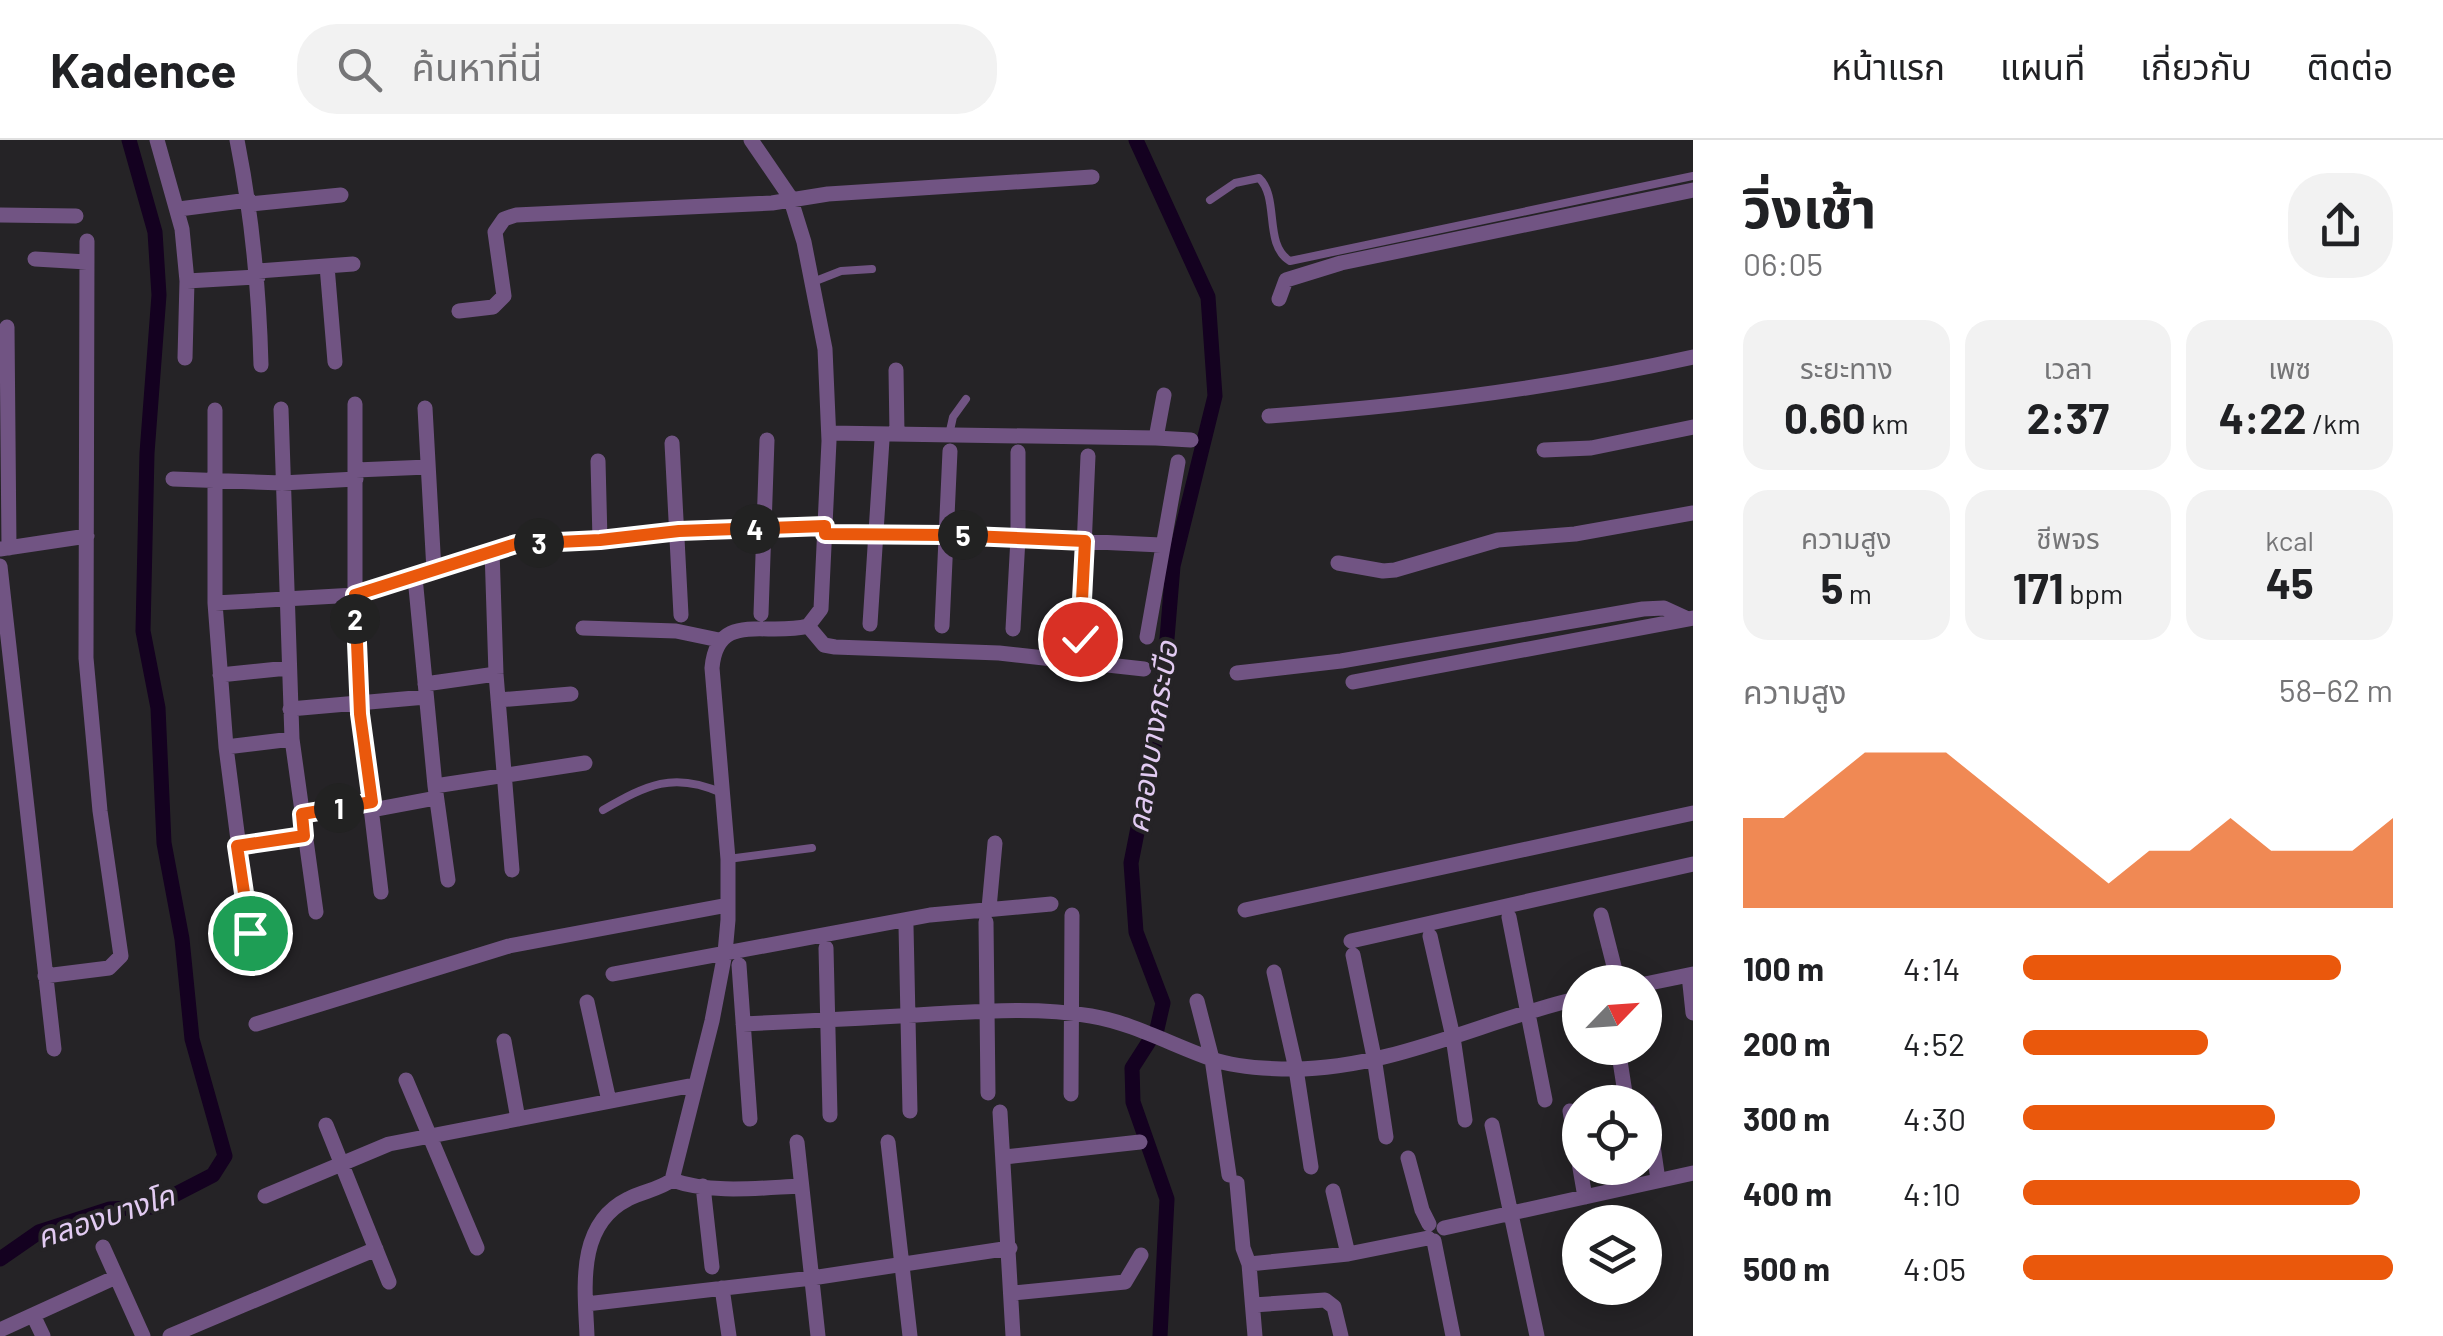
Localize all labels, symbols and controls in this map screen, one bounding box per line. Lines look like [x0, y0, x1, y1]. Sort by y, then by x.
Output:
search box [297, 24, 997, 114]
text: Kadence [50, 40, 237, 98]
icon: search [332, 42, 387, 97]
text: ค้นหาที่นี่ [412, 43, 542, 89]
text: หน้าแรก [1831, 45, 1945, 87]
text: แผนที่ [2000, 45, 2085, 87]
text: เกี่ยวกับ [2140, 45, 2252, 87]
text: ติดต่อ [2307, 45, 2393, 87]
text: วิ่งเช้า [1743, 173, 1877, 239]
button: share [2288, 173, 2393, 278]
text: 06:05 [1743, 244, 1823, 282]
text: ระยะทาง [1800, 351, 1893, 385]
text: เวลา [2043, 351, 2093, 385]
text: เพซ [2268, 351, 2311, 385]
text: 0.60 [1784, 392, 1866, 442]
text: 2:37 [2027, 392, 2109, 442]
text: 4:22 [2219, 392, 2307, 442]
text: km [1866, 406, 1909, 440]
text: /km [2307, 406, 2361, 440]
pin: 4 [730, 504, 780, 554]
pin: 5 [938, 510, 988, 560]
text: 4 [747, 512, 763, 546]
pin: 3 [514, 518, 564, 568]
text: 5 [955, 518, 971, 552]
text: ความสูง [1801, 521, 1892, 555]
text: ชีพจร [2036, 521, 2100, 555]
text: kcal [2265, 523, 2314, 557]
text: 3 [531, 526, 547, 560]
text: 45 [2266, 557, 2314, 607]
text: 5 [1821, 562, 1843, 612]
text: 171 [2013, 562, 2064, 612]
text: m [1843, 576, 1872, 610]
text: bpm [2064, 576, 2123, 610]
pin: 2 [330, 594, 380, 644]
pin [1038, 597, 1123, 682]
text: 2 [347, 602, 363, 636]
icon: check [1053, 612, 1108, 667]
water label: คลองบางกระบือ [1118, 637, 1184, 835]
text: 58–62 m [2279, 670, 2393, 708]
text: ความสูง [1743, 672, 1847, 710]
pin: 1 [314, 783, 364, 833]
text: 1 [334, 791, 344, 825]
pin [208, 891, 293, 976]
icon: arrive [223, 906, 278, 961]
text: 100 m [1743, 949, 1824, 987]
text: 4:14 [1903, 949, 1960, 987]
north arrow [1562, 965, 1662, 1065]
map controls [1562, 965, 1662, 1305]
text: 200 m [1743, 1024, 1831, 1062]
text: 4:52 [1903, 1024, 1965, 1062]
button: locate [1562, 1085, 1662, 1185]
text: 300 m [1743, 1099, 1830, 1137]
text: 4:30 [1903, 1099, 1966, 1137]
text: 400 m [1743, 1174, 1832, 1212]
text: 4:10 [1903, 1174, 1961, 1212]
water label: คลองบางโค [32, 1175, 180, 1254]
button: layers [1562, 1205, 1662, 1305]
text: 500 m [1743, 1249, 1830, 1287]
text: 4:05 [1903, 1249, 1966, 1287]

